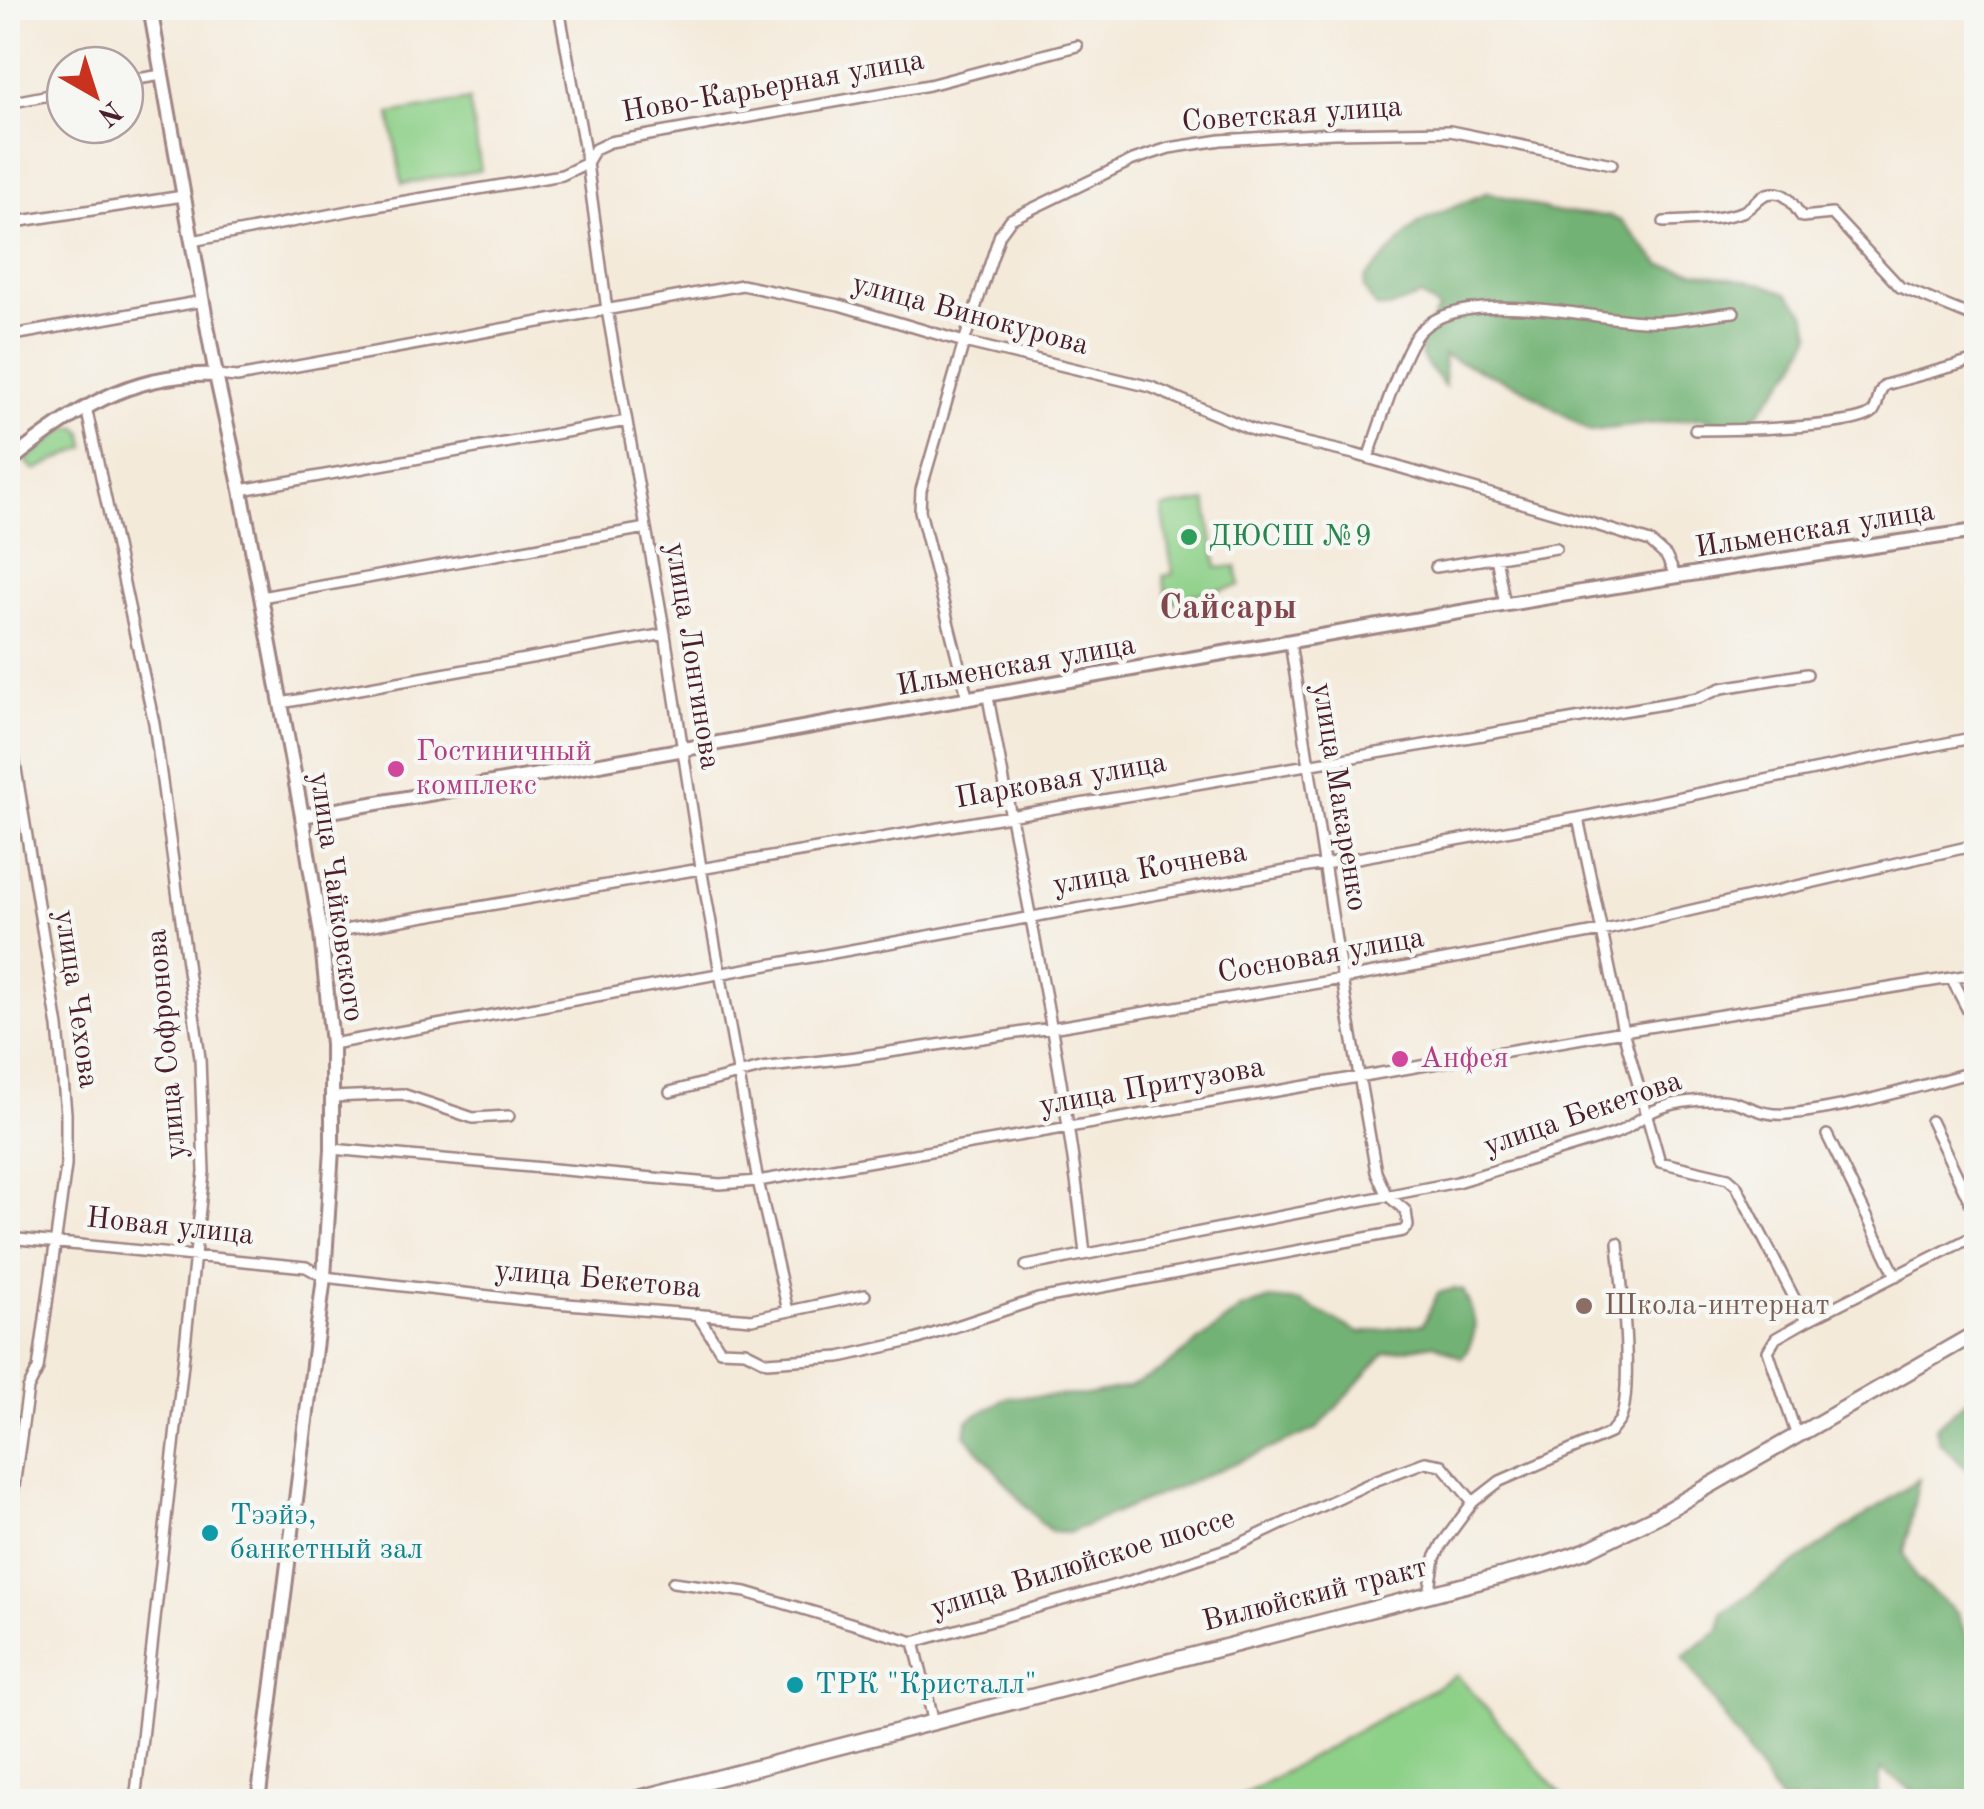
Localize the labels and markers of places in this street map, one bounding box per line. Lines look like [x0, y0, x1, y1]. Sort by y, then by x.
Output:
place label: ДЮСШ №9 [1209, 522, 1372, 552]
marker: ДЮСШ №9 [1178, 526, 1200, 548]
place label: Гостиничный комплекс [416, 737, 592, 801]
marker: Гостиничный комплекс [385, 758, 407, 780]
place label: Анфея [1420, 1044, 1509, 1074]
marker: Анфея [1389, 1048, 1411, 1070]
place label: Школа-интернат [1604, 1291, 1830, 1321]
marker: Школа-интернат [1573, 1295, 1595, 1317]
place label: Тээйэ, банкетный зал [230, 1501, 423, 1565]
marker: Тээйэ, банкетный зал [199, 1522, 221, 1544]
place label: ТРК "Кристалл" [815, 1670, 1037, 1700]
marker: ТРК "Кристалл" [784, 1674, 806, 1696]

